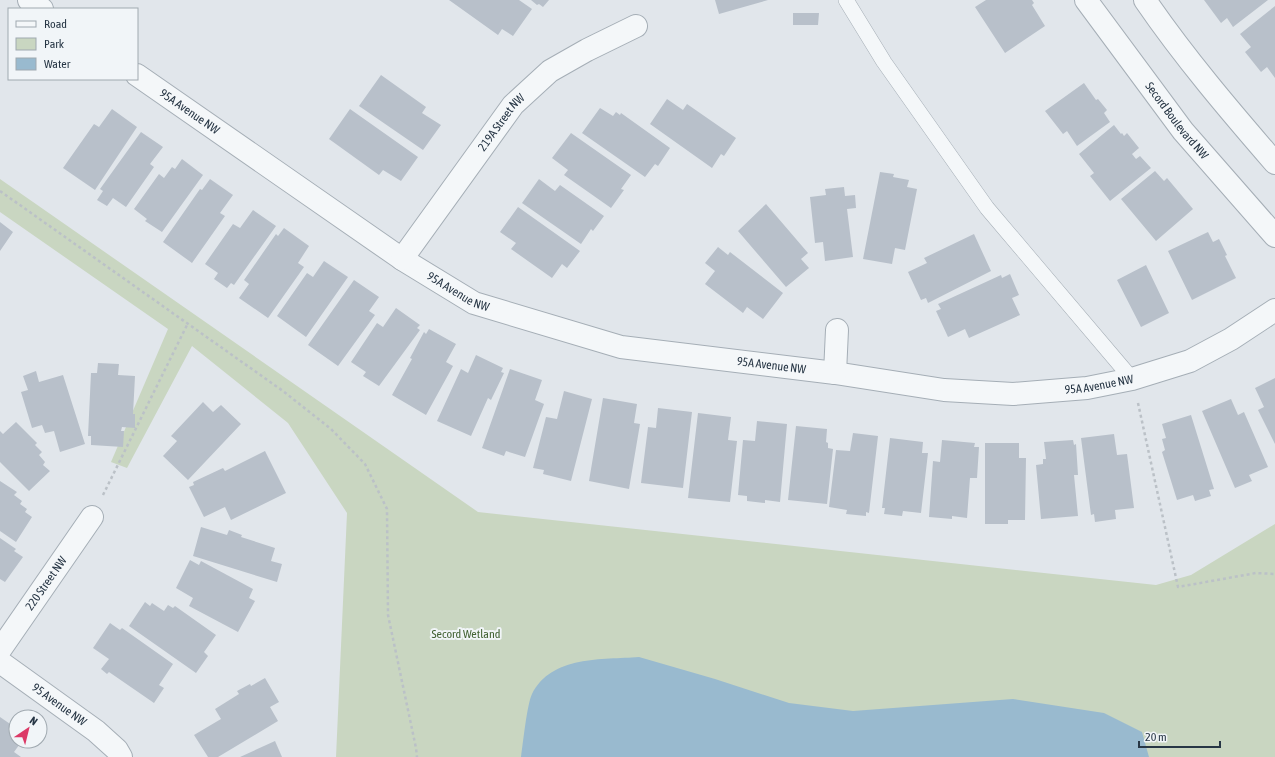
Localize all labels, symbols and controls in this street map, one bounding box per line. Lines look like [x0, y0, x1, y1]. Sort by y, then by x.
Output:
legend [8, 8, 138, 80]
text: Road [44, 17, 67, 31]
text: Park [44, 37, 65, 51]
text: Water [44, 57, 71, 71]
street label: Secord Boulevard NW [1142, 79, 1212, 162]
street label: 95A Avenue NW [157, 86, 222, 137]
street label: 219A Street NW [475, 91, 528, 154]
street label: 95A Avenue NW [424, 269, 491, 314]
street label: 95A Avenue NW [736, 354, 807, 376]
street label: 95A Avenue NW [1064, 372, 1135, 397]
street label: 220 Street NW [23, 553, 70, 613]
park label: Secord Wetland [432, 627, 500, 641]
street label: 95 Avenue NW [29, 680, 89, 730]
north arrow [8, 709, 48, 749]
scale bar [1139, 723, 1220, 749]
text: 20 m [1145, 730, 1167, 744]

